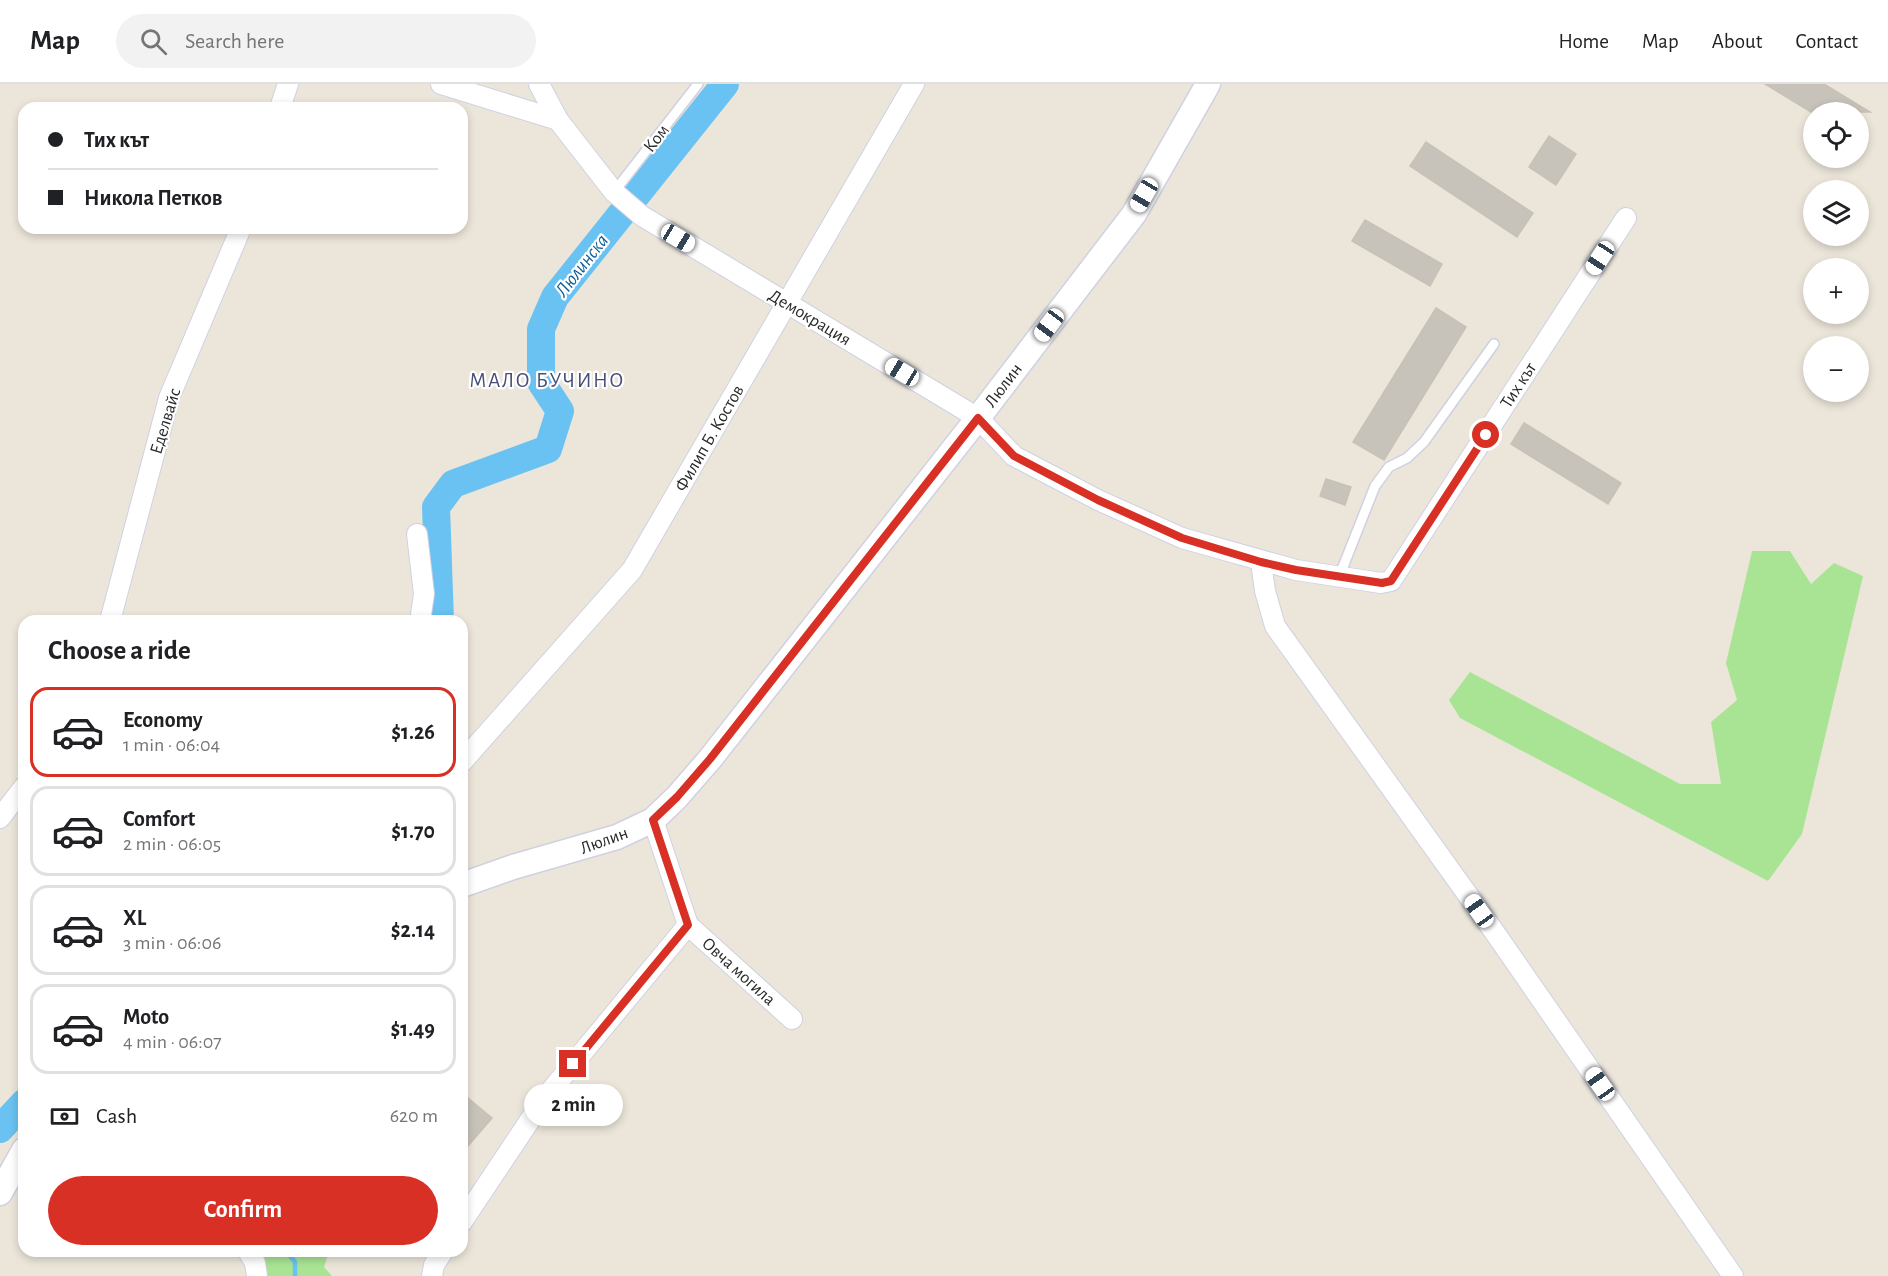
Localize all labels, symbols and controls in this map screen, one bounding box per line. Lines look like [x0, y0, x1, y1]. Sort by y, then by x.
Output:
search box [116, 14, 536, 68]
icon: search [137, 25, 170, 58]
text: Map [30, 27, 80, 55]
text: Search here [185, 30, 284, 52]
text: Home [1558, 31, 1609, 52]
text: Map [1642, 31, 1679, 52]
text: About [1712, 31, 1762, 52]
text: Contact [1795, 31, 1858, 52]
map controls [1803, 102, 1869, 402]
button: locate [1803, 102, 1869, 168]
street label: Ком [641, 121, 673, 156]
text: Тих кът [84, 129, 149, 151]
car [1127, 175, 1161, 215]
button: layers [1803, 180, 1869, 246]
text: Никола Петков [84, 187, 223, 209]
car [658, 221, 698, 255]
water label: Люлинска [551, 231, 612, 301]
car [1583, 238, 1617, 278]
button: + [1803, 258, 1869, 324]
street label: Демокрация [765, 286, 854, 349]
car [1031, 305, 1067, 345]
button: − [1803, 336, 1869, 402]
car [882, 355, 922, 389]
street label: Тих кът [1498, 359, 1540, 412]
street label: Люлин [982, 360, 1026, 411]
district label: МАЛО БУЧИНО [469, 370, 625, 391]
street label: Филип Б. Костов [672, 382, 748, 495]
street label: Еделвайс [147, 386, 185, 457]
route start [1472, 421, 1499, 448]
text: Choose a ride [48, 637, 191, 664]
icon: car [51, 705, 105, 759]
text: Economy [123, 709, 203, 731]
text: $1.26 [391, 721, 435, 743]
text: 1 min · 06:04 [123, 735, 220, 755]
icon: car [51, 804, 105, 858]
text: Comfort [123, 808, 195, 830]
text: $1.70 [391, 820, 435, 842]
street label: Люлин [578, 824, 631, 858]
text: 2 min · 06:05 [123, 834, 221, 854]
car [1461, 891, 1497, 931]
icon: car [51, 903, 105, 957]
text: XL [123, 907, 146, 929]
text: $2.14 [391, 919, 435, 941]
text: 3 min · 06:06 [123, 933, 221, 953]
street label: Овча могила [698, 934, 779, 1009]
icon: car [51, 1002, 105, 1056]
text: Moto [123, 1006, 169, 1028]
text: $1.49 [390, 1018, 435, 1040]
text: 4 min · 06:07 [123, 1032, 222, 1052]
route end [559, 1050, 586, 1077]
car [1582, 1064, 1618, 1104]
callout: 2 min [524, 1085, 622, 1127]
text: 2 min [551, 1095, 596, 1115]
icon: cash [48, 1100, 81, 1133]
text: Cash [96, 1105, 137, 1127]
text: 620 m [390, 1106, 438, 1126]
button: Confirm [48, 1176, 438, 1245]

